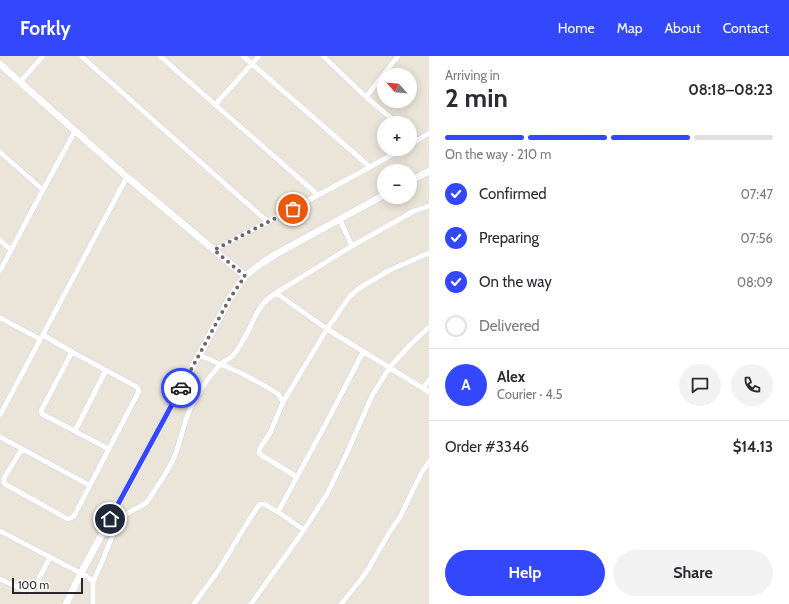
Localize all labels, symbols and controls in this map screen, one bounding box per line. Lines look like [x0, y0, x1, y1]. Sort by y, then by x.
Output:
text: Forkly [20, 17, 71, 40]
text: Home [558, 19, 595, 37]
text: Map [617, 19, 642, 37]
text: About [664, 19, 701, 37]
text: Contact [723, 19, 769, 37]
text: Arriving in [445, 67, 500, 83]
north arrow [377, 68, 417, 108]
map controls [377, 68, 417, 204]
text: 08:18–08:23 [688, 81, 773, 99]
text: 2 min [445, 82, 508, 114]
button: + [377, 116, 417, 156]
text: On the way · 210 m [445, 146, 551, 162]
button: − [377, 164, 417, 204]
icon: check [445, 183, 467, 205]
text: Confirmed [479, 185, 547, 203]
text: 07:47 [741, 186, 773, 202]
pin [276, 192, 310, 226]
icon: bag [282, 198, 304, 220]
icon: check [445, 227, 467, 249]
text: Preparing [479, 229, 539, 247]
text: 07:56 [740, 230, 773, 246]
icon: check [445, 271, 467, 293]
text: On the way [479, 273, 552, 291]
text: 08:09 [737, 274, 773, 290]
text: Delivered [479, 317, 540, 335]
button: chat [679, 364, 721, 406]
button: phone [731, 364, 773, 406]
courier [161, 368, 201, 408]
text: Alex [497, 368, 525, 386]
text: A [461, 376, 471, 394]
icon: car [170, 377, 192, 399]
text: Courier · 4.5 [497, 386, 562, 402]
text: Order #3346 [445, 438, 529, 456]
text: $14.13 [733, 438, 773, 456]
pin [93, 502, 127, 536]
icon: home [99, 508, 121, 530]
button: Help [445, 550, 605, 596]
button: Share [613, 550, 773, 596]
scale bar [12, 576, 83, 595]
text: 100 m [18, 578, 49, 592]

